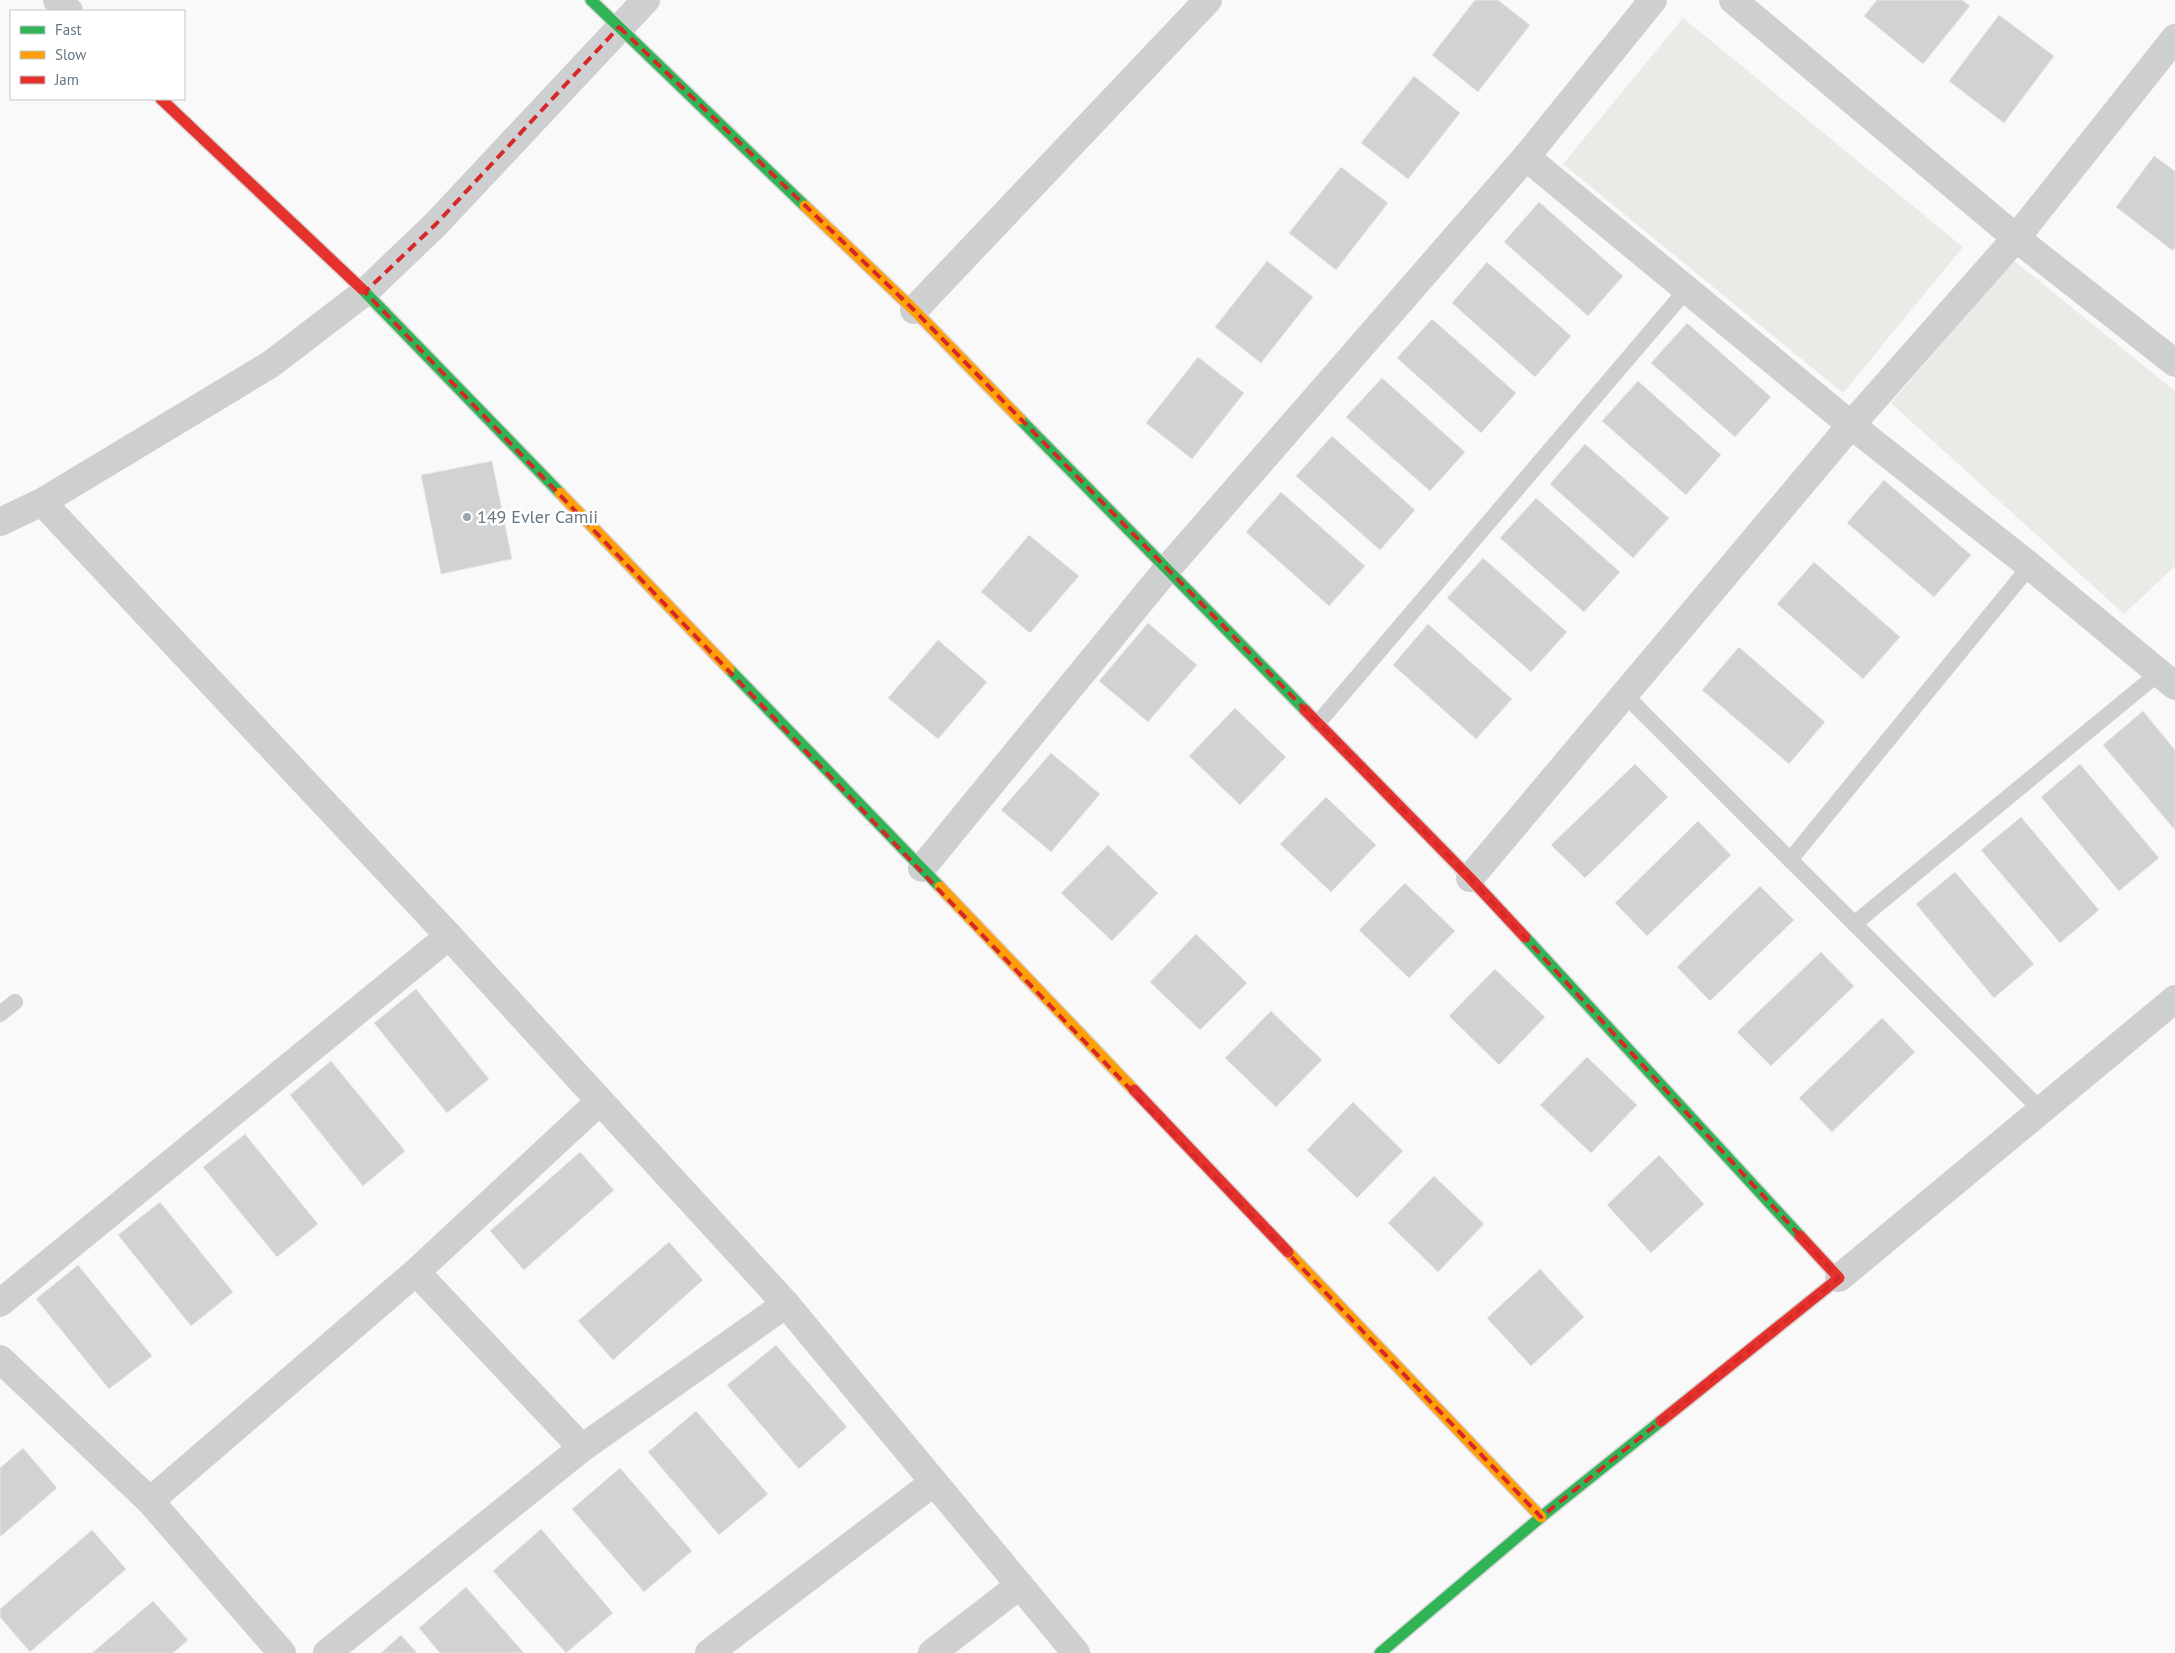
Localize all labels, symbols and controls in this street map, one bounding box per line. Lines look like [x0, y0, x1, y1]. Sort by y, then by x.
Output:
legend [10, 10, 185, 100]
text: Fast [55, 20, 82, 39]
text: Slow [55, 45, 86, 64]
text: Jam [54, 70, 79, 89]
place label: 149 Evler Camii [477, 505, 598, 528]
marker: 149 Evler Camii [461, 511, 473, 523]

